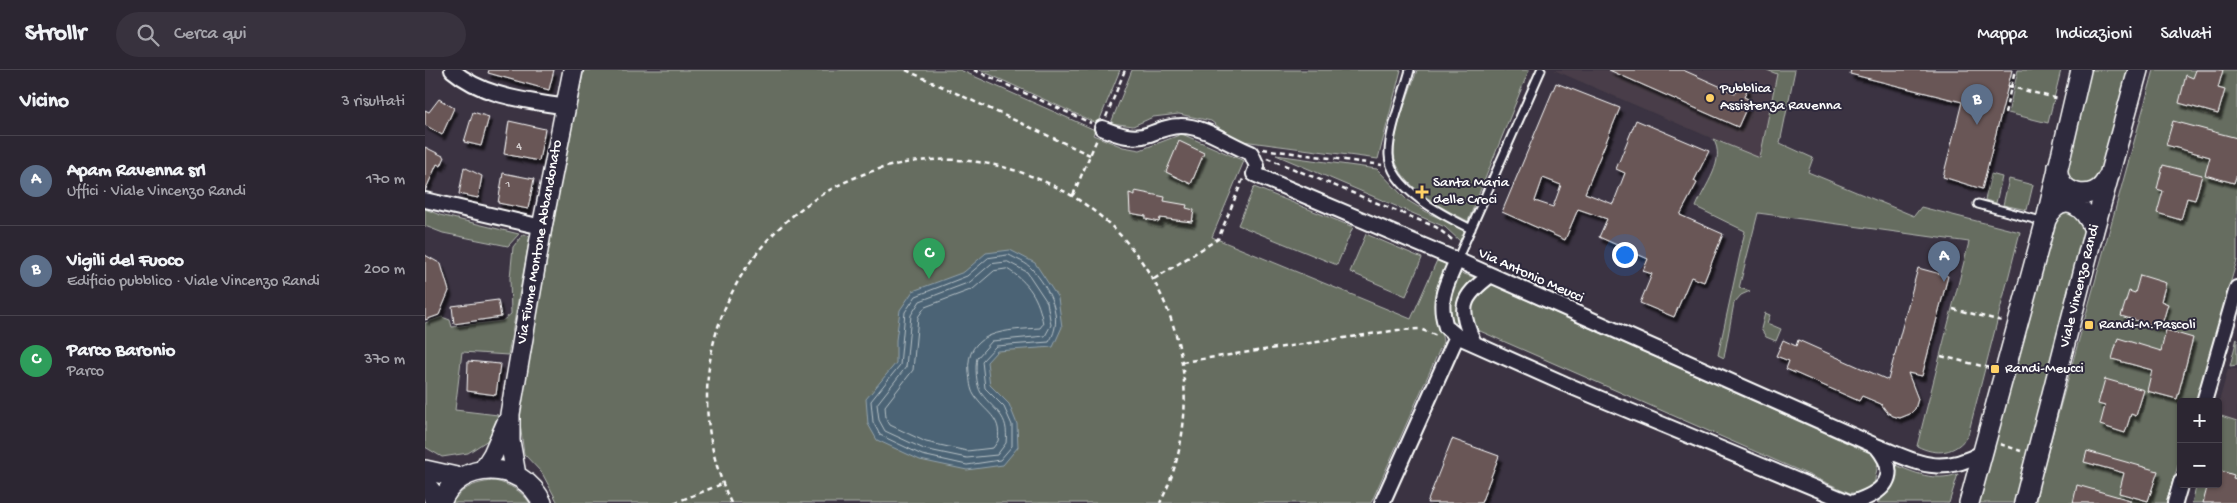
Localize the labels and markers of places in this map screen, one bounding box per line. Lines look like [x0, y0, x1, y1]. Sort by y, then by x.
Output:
place label: Pubblica Assistenza Ravenna [1719, 80, 1842, 115]
pin: B [1961, 84, 1993, 125]
marker: Pubblica Assistenza Ravenna [1704, 92, 1716, 104]
place label: Santa Maria delle Croci [1433, 174, 1510, 209]
marker: Santa Maria delle Croci [1415, 185, 1429, 199]
pin: C [913, 238, 945, 279]
pin: A [1928, 241, 1960, 282]
place label: Randi-M.Pascoli [2099, 316, 2196, 334]
marker: Randi-M.Pascoli [2083, 319, 2095, 331]
place label: Randi-Meucci [2005, 360, 2084, 378]
marker: Randi-Meucci [1989, 363, 2001, 375]

